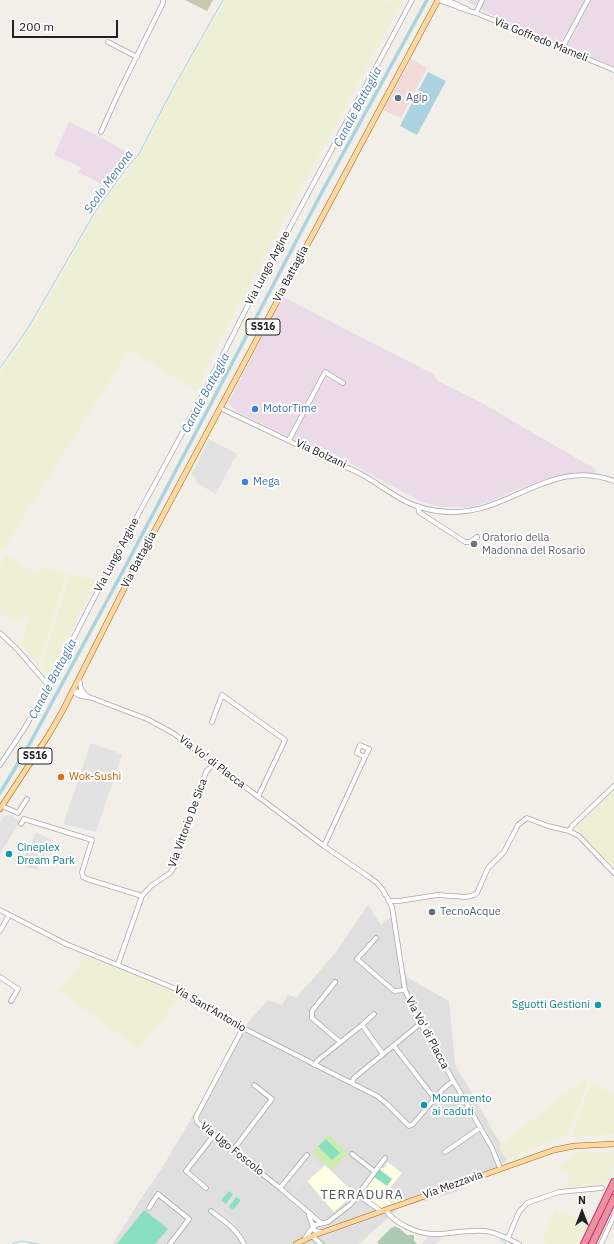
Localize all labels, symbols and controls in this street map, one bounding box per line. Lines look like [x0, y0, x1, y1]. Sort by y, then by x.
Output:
scale bar [14, 12, 120, 38]
street label: Via Goffredo Mameli [492, 15, 590, 65]
text: 200 m [19, 19, 54, 34]
water label: Canale Battaglia [331, 65, 385, 149]
place label: Agip [406, 91, 428, 105]
marker: Agip [393, 93, 403, 103]
water label: Scolo Menona [81, 148, 137, 216]
street label: Via Lungo Argine [243, 229, 293, 307]
street label: Via Battaglia [271, 244, 311, 304]
road number: SS16 [246, 319, 280, 335]
water label: Canale Battaglia [179, 351, 233, 435]
place label: MotorTime [263, 402, 317, 416]
marker: MotorTime [250, 404, 260, 414]
street label: Via Bolzani [294, 437, 348, 471]
place label: Mega [253, 475, 280, 489]
marker: Mega [240, 477, 250, 487]
street label: Via Lungo Argine [92, 516, 142, 594]
street label: Via Battaglia [119, 530, 159, 590]
place label: Oratorio della Madonna del Rosario [482, 531, 586, 557]
marker: Oratorio della Madonna del Rosario [469, 539, 479, 549]
water label: Canale Battaglia [26, 637, 80, 721]
street label: Via Vo' di Placca [176, 733, 248, 791]
road number: SS16 [18, 748, 52, 764]
place label: Wok-Sushi [69, 770, 121, 784]
marker: Wok-Sushi [56, 772, 66, 782]
street label: Via Vittorio De Sica [166, 777, 210, 869]
place label: Cineplex Dream Park [17, 841, 75, 867]
marker: Cineplex Dream Park [4, 849, 14, 859]
place label: TecnoAcque [440, 905, 501, 919]
marker: TecnoAcque [427, 907, 437, 917]
street label: Via Sant'Antonio [172, 983, 248, 1035]
street label: Via Vo' di Placca [402, 995, 452, 1071]
place label: Sguotti Gestioni [512, 998, 590, 1012]
marker: Sguotti Gestioni [593, 1000, 603, 1010]
place label: Monumento ai caduti [432, 1092, 491, 1118]
marker: Monumento ai caduti [419, 1100, 429, 1110]
street label: Via Ugo Foscolo [198, 1119, 266, 1179]
street label: Via Mezzavia [421, 1168, 485, 1202]
district label: TERRADURA [320, 1187, 404, 1203]
north arrow [562, 1192, 602, 1232]
text: N [578, 1193, 586, 1207]

